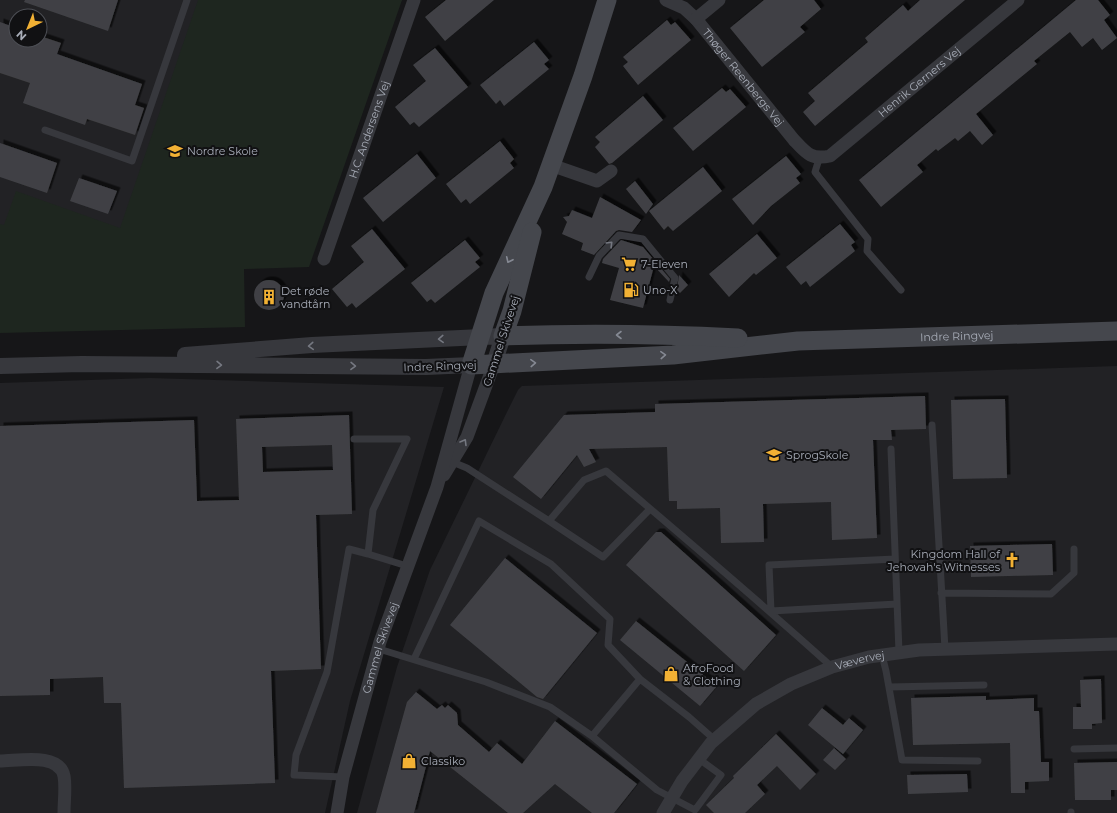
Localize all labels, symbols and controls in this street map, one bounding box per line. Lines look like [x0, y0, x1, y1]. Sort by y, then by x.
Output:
north arrow [8, 8, 48, 48]
street label: Thøger Reenbergs Vej [699, 26, 787, 129]
text: N [13, 27, 29, 43]
street label: Henrik Gerners Vej [875, 44, 963, 120]
street label: H.C. Andersens Vej [346, 79, 392, 180]
school or university icon: Nordre Skole [166, 142, 184, 160]
place label: Nordre Skole [187, 144, 258, 158]
one-way arrow [605, 241, 613, 249]
supermarket icon: 7-Eleven [620, 255, 638, 273]
one-way arrow [506, 256, 514, 263]
place label: 7-Eleven [641, 257, 688, 271]
fuel station icon: Uno-X [622, 281, 640, 299]
place label: Uno-X [643, 283, 678, 297]
place label: Det røde vandtårn [281, 284, 331, 311]
building icon: Det røde vandtårn [260, 288, 278, 306]
street label: Gammel Skivevej [480, 294, 522, 388]
street label: Indre Ringvej [920, 328, 994, 344]
one-way arrow [616, 331, 622, 339]
one-way arrow [438, 335, 444, 343]
one-way arrow [308, 341, 314, 350]
one-way arrow [660, 351, 666, 360]
street label: Indre Ringvej [403, 358, 477, 374]
one-way arrow [530, 358, 536, 367]
one-way arrow [216, 361, 222, 369]
one-way arrow [350, 362, 356, 371]
one-way arrow [460, 439, 467, 446]
school or university icon: SprogSkole [765, 446, 783, 464]
place label: SprogSkole [786, 448, 849, 462]
place label: Kingdom Hall of Jehovah's Witnesses [886, 547, 1001, 574]
church icon: Kingdom Hall of Jehovah's Witnesses [1003, 551, 1021, 569]
street label: Gammel Skivevej [359, 600, 401, 695]
street label: Vævervej [834, 648, 885, 673]
place label: AfroFood & Clothing [683, 661, 741, 688]
shop icon: AfroFood & Clothing [662, 665, 680, 683]
shop icon: Classiko [400, 752, 418, 770]
place label: Classiko [421, 754, 465, 768]

